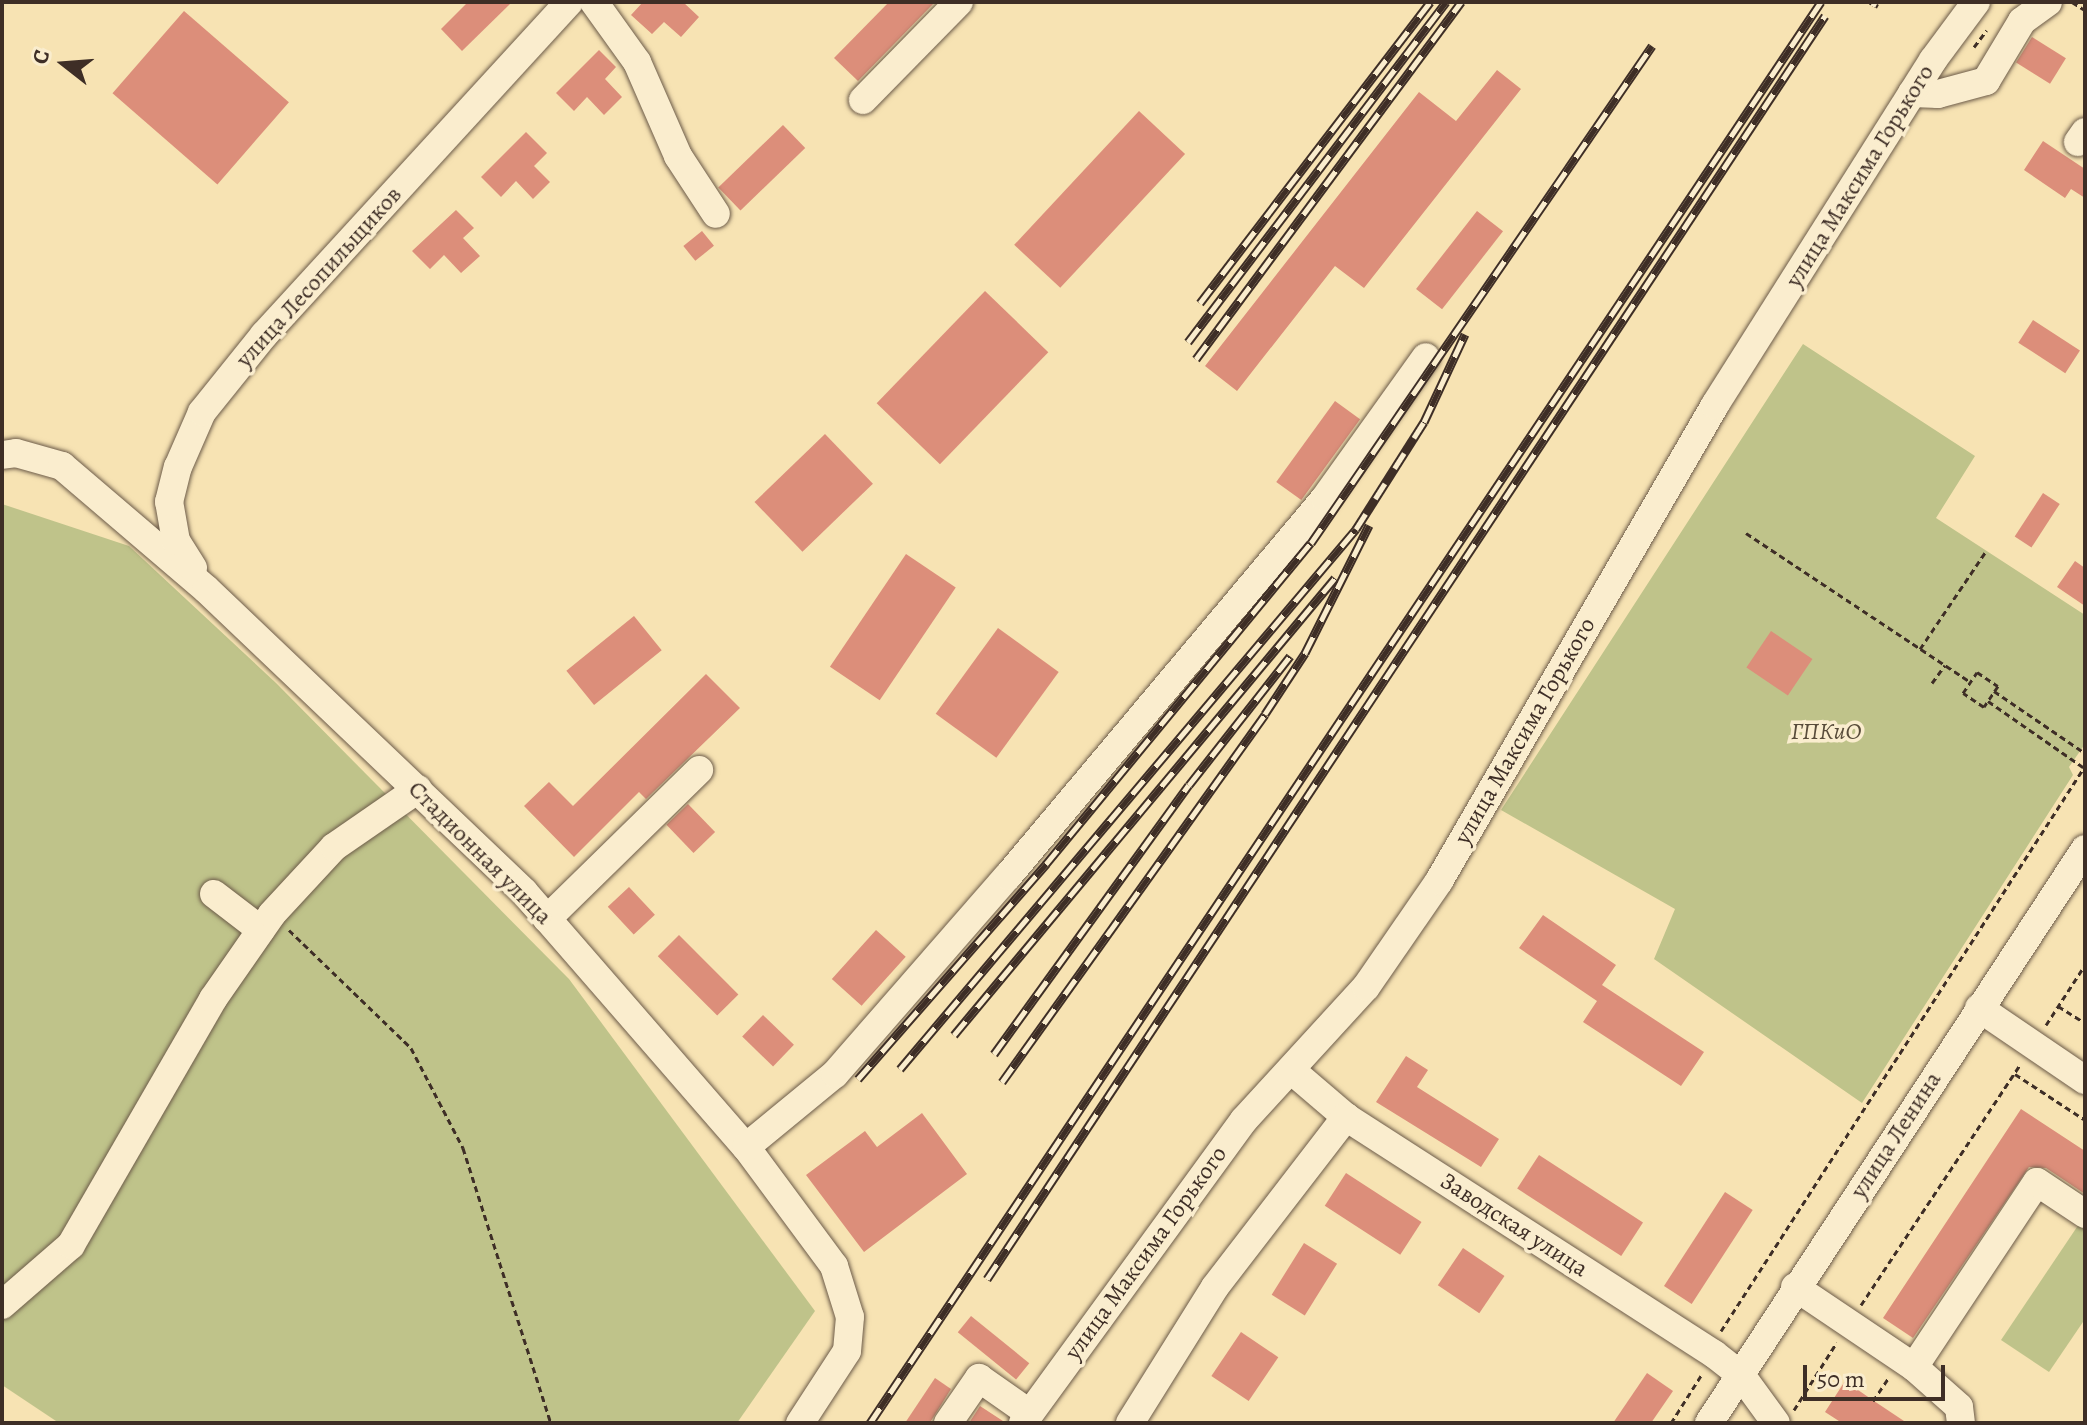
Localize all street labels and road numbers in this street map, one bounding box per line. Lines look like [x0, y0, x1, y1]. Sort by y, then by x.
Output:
street label: улица Максима Горького [1780, 59, 1940, 293]
street label: улица Лесопильщиков [230, 181, 408, 373]
street label: улица Максима Горького [1448, 612, 1602, 850]
street label: Стадионная улица [402, 775, 558, 931]
street label: улица Ленина [1844, 1066, 1948, 1204]
street label: улица Максима Горького [1059, 1141, 1233, 1365]
street label: Заводская улица [1435, 1167, 1593, 1283]

